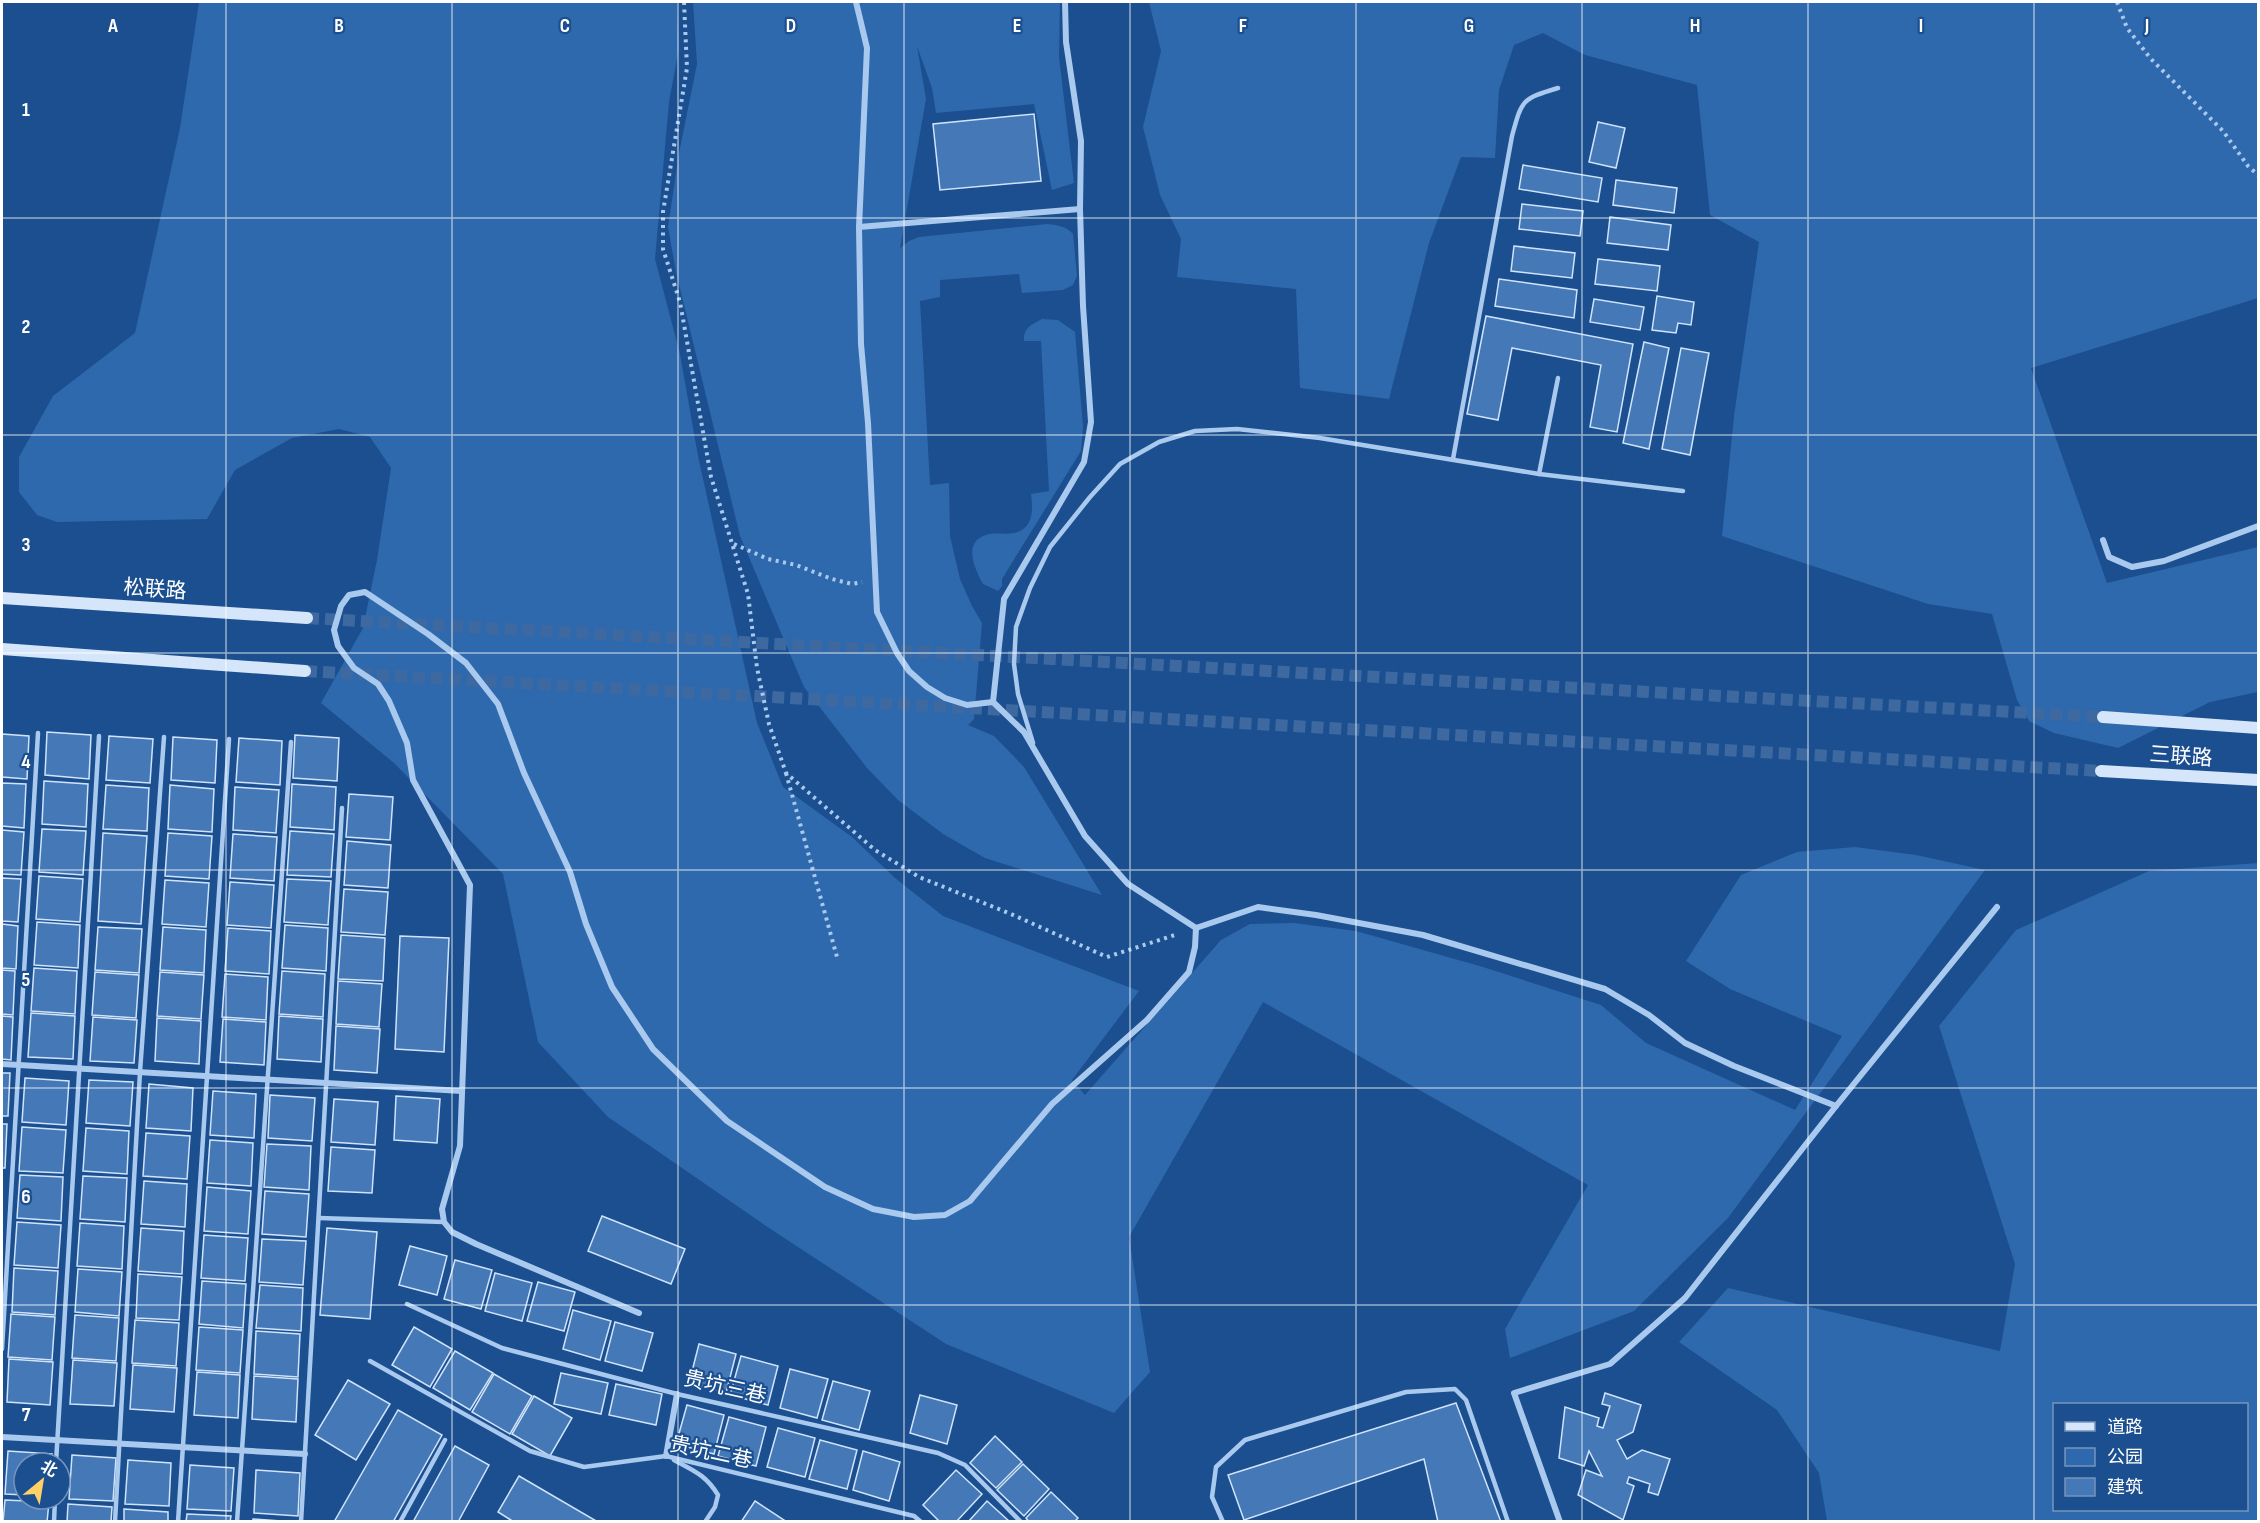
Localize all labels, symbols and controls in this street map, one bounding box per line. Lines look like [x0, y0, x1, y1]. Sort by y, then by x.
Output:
text: A [107, 14, 118, 38]
text: B [334, 14, 344, 38]
text: C [560, 14, 570, 38]
text: D [786, 14, 796, 38]
text: E [1013, 14, 1021, 38]
text: F [1239, 14, 1247, 38]
text: G [1464, 14, 1474, 38]
text: H [1690, 14, 1700, 38]
text: I [1919, 14, 1923, 38]
text: J [2144, 14, 2149, 38]
text: 1 [22, 98, 30, 122]
text: 2 [22, 315, 30, 339]
text: 3 [22, 533, 31, 557]
street label: 松联路 [123, 575, 187, 604]
street label: 三联路 [2149, 742, 2213, 771]
text: 4 [21, 750, 31, 774]
text: 5 [22, 968, 31, 992]
text: 6 [21, 1185, 31, 1209]
street label: 贵坑三巷 [681, 1366, 769, 1409]
text: 7 [22, 1403, 31, 1427]
legend [2053, 1403, 2248, 1511]
text: 道路 [2107, 1417, 2143, 1438]
street label: 贵坑二巷 [667, 1432, 755, 1473]
text: 公园 [2107, 1447, 2143, 1468]
north arrow [12, 1451, 72, 1511]
text: 北 [37, 1457, 60, 1482]
text: 建筑 [2107, 1477, 2143, 1498]

